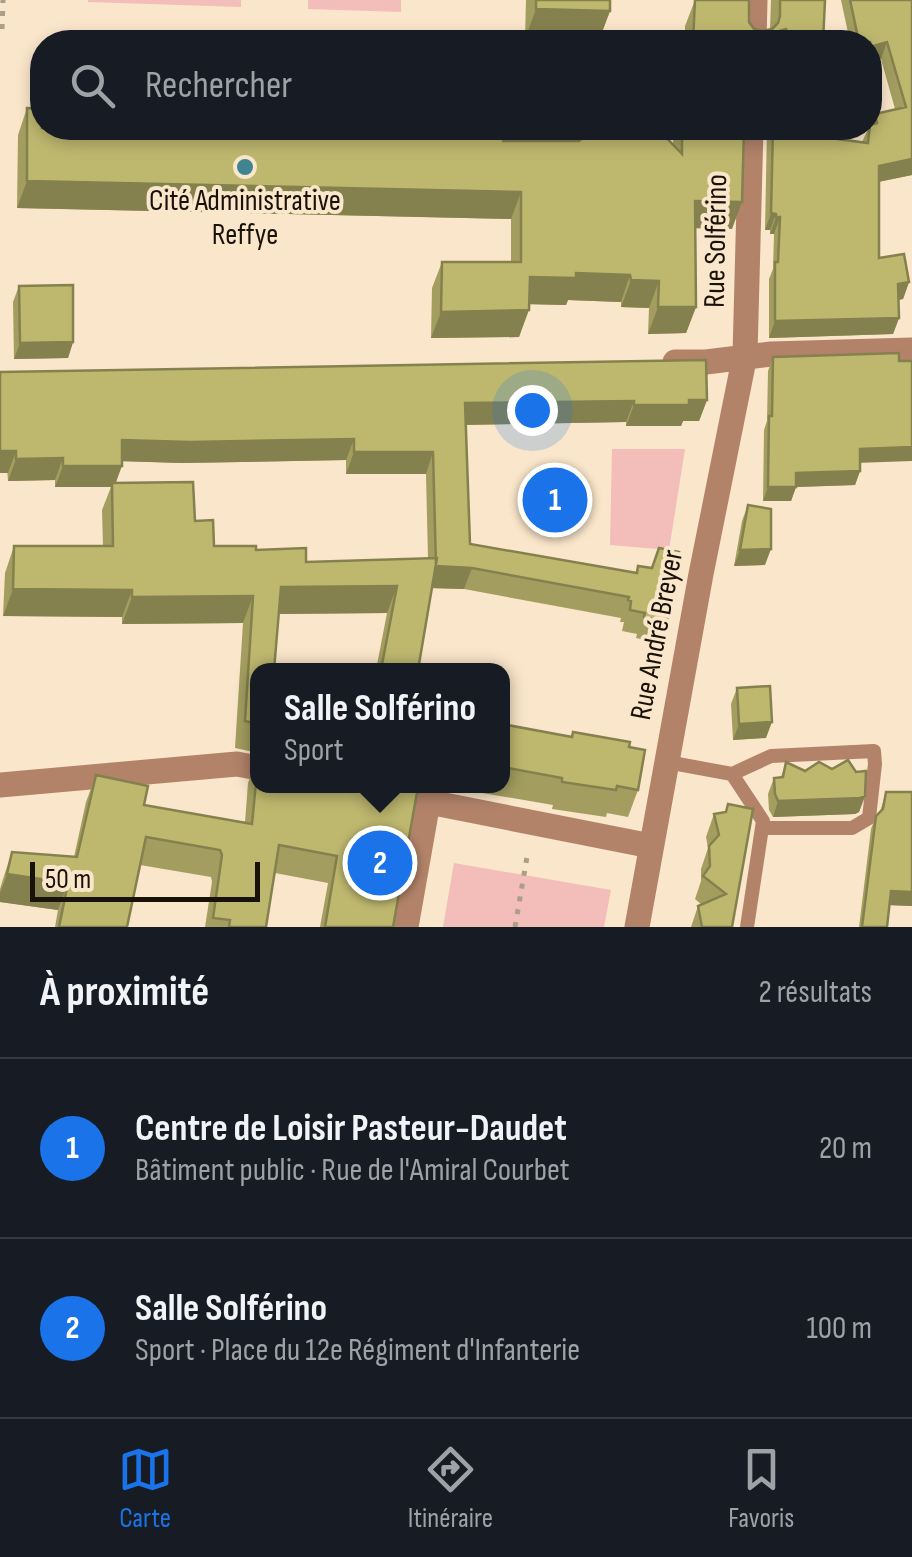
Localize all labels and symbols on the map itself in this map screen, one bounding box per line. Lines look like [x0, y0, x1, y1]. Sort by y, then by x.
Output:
marker: Cité Administrative Reffye [234, 156, 256, 178]
street label: Rue Solférino [697, 174, 735, 308]
place label: Cité Administrative Reffye [149, 183, 341, 253]
your location [507, 385, 558, 436]
pin: 1 [522, 462, 588, 538]
street label: Rue André Breyer [623, 547, 691, 723]
pin: 2 [348, 826, 412, 900]
scale bar [30, 857, 260, 901]

